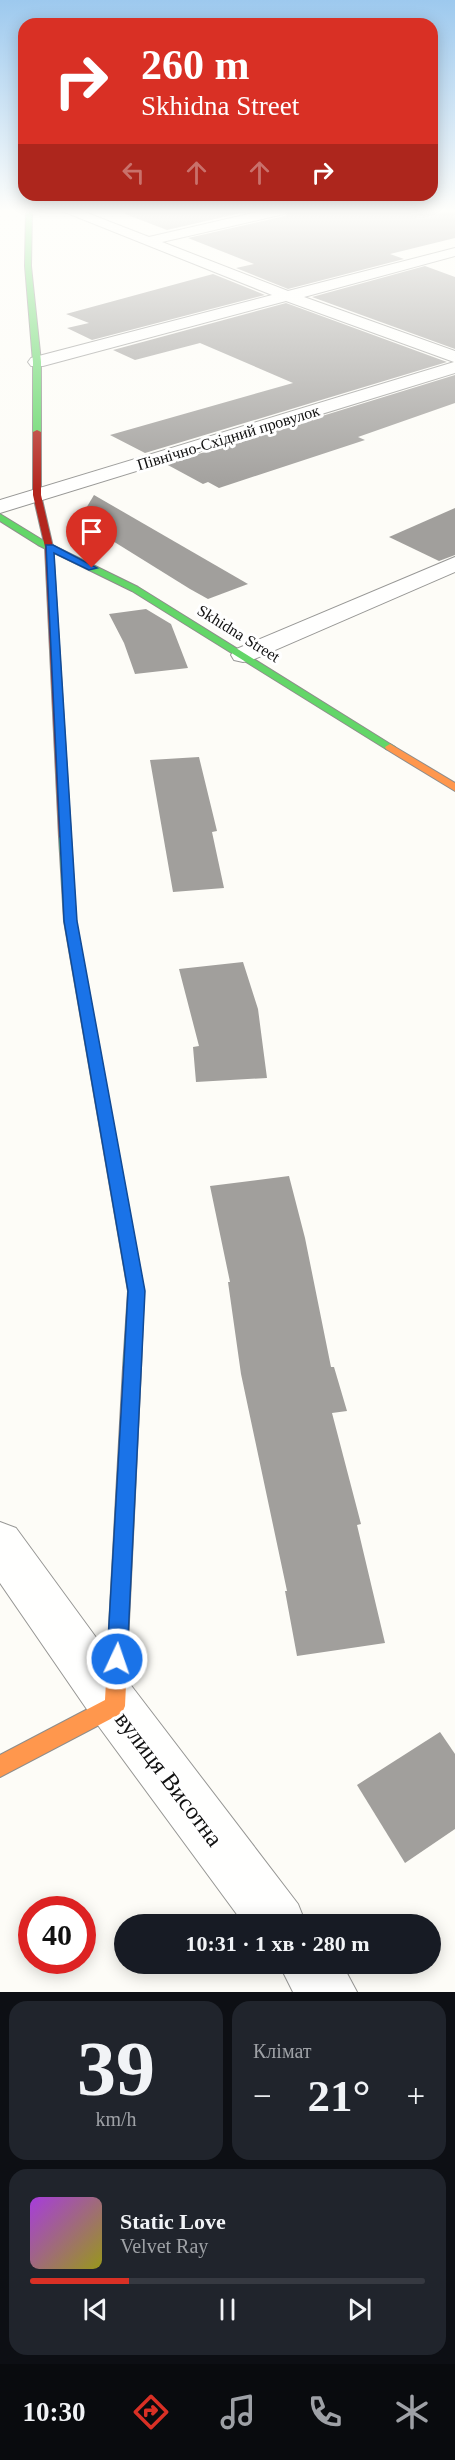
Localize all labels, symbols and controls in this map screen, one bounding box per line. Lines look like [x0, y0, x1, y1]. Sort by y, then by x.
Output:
icon: right [42, 42, 120, 120]
text: 260 m [141, 42, 250, 88]
text: Skhidna Street [141, 91, 299, 121]
icon: left [117, 156, 150, 189]
icon: ahead [180, 156, 213, 189]
icon: ahead [243, 156, 276, 189]
icon: right [306, 156, 339, 189]
street label: Північно-Східний провулок [135, 401, 322, 474]
pin [66, 506, 117, 568]
icon: arrive [75, 515, 108, 548]
street label: Skhidna Street [194, 601, 283, 666]
position arrow [85, 1627, 149, 1691]
street label: вулиця Висотна [110, 1707, 228, 1852]
speed limit sign: 40 [18, 1896, 96, 1974]
text: 10:31 · 1 хв · 280 m [185, 1931, 370, 1956]
text: 39 [77, 2025, 155, 2112]
text: Клімат [253, 2040, 312, 2062]
text: 21° [308, 2071, 371, 2121]
text: − [253, 2078, 272, 2114]
text: + [406, 2078, 425, 2114]
text: km/h [95, 2108, 137, 2130]
text: Static Love [120, 2209, 226, 2234]
text: Velvet Ray [120, 2235, 208, 2257]
icon: previous [79, 2293, 112, 2326]
icon: pause [211, 2293, 244, 2326]
icon: next [343, 2293, 376, 2326]
icon: directions [130, 2391, 172, 2433]
icon: music [217, 2391, 259, 2433]
icon: phone [304, 2391, 346, 2433]
icon: climate [391, 2391, 433, 2433]
text: 10:30 [22, 2397, 85, 2427]

